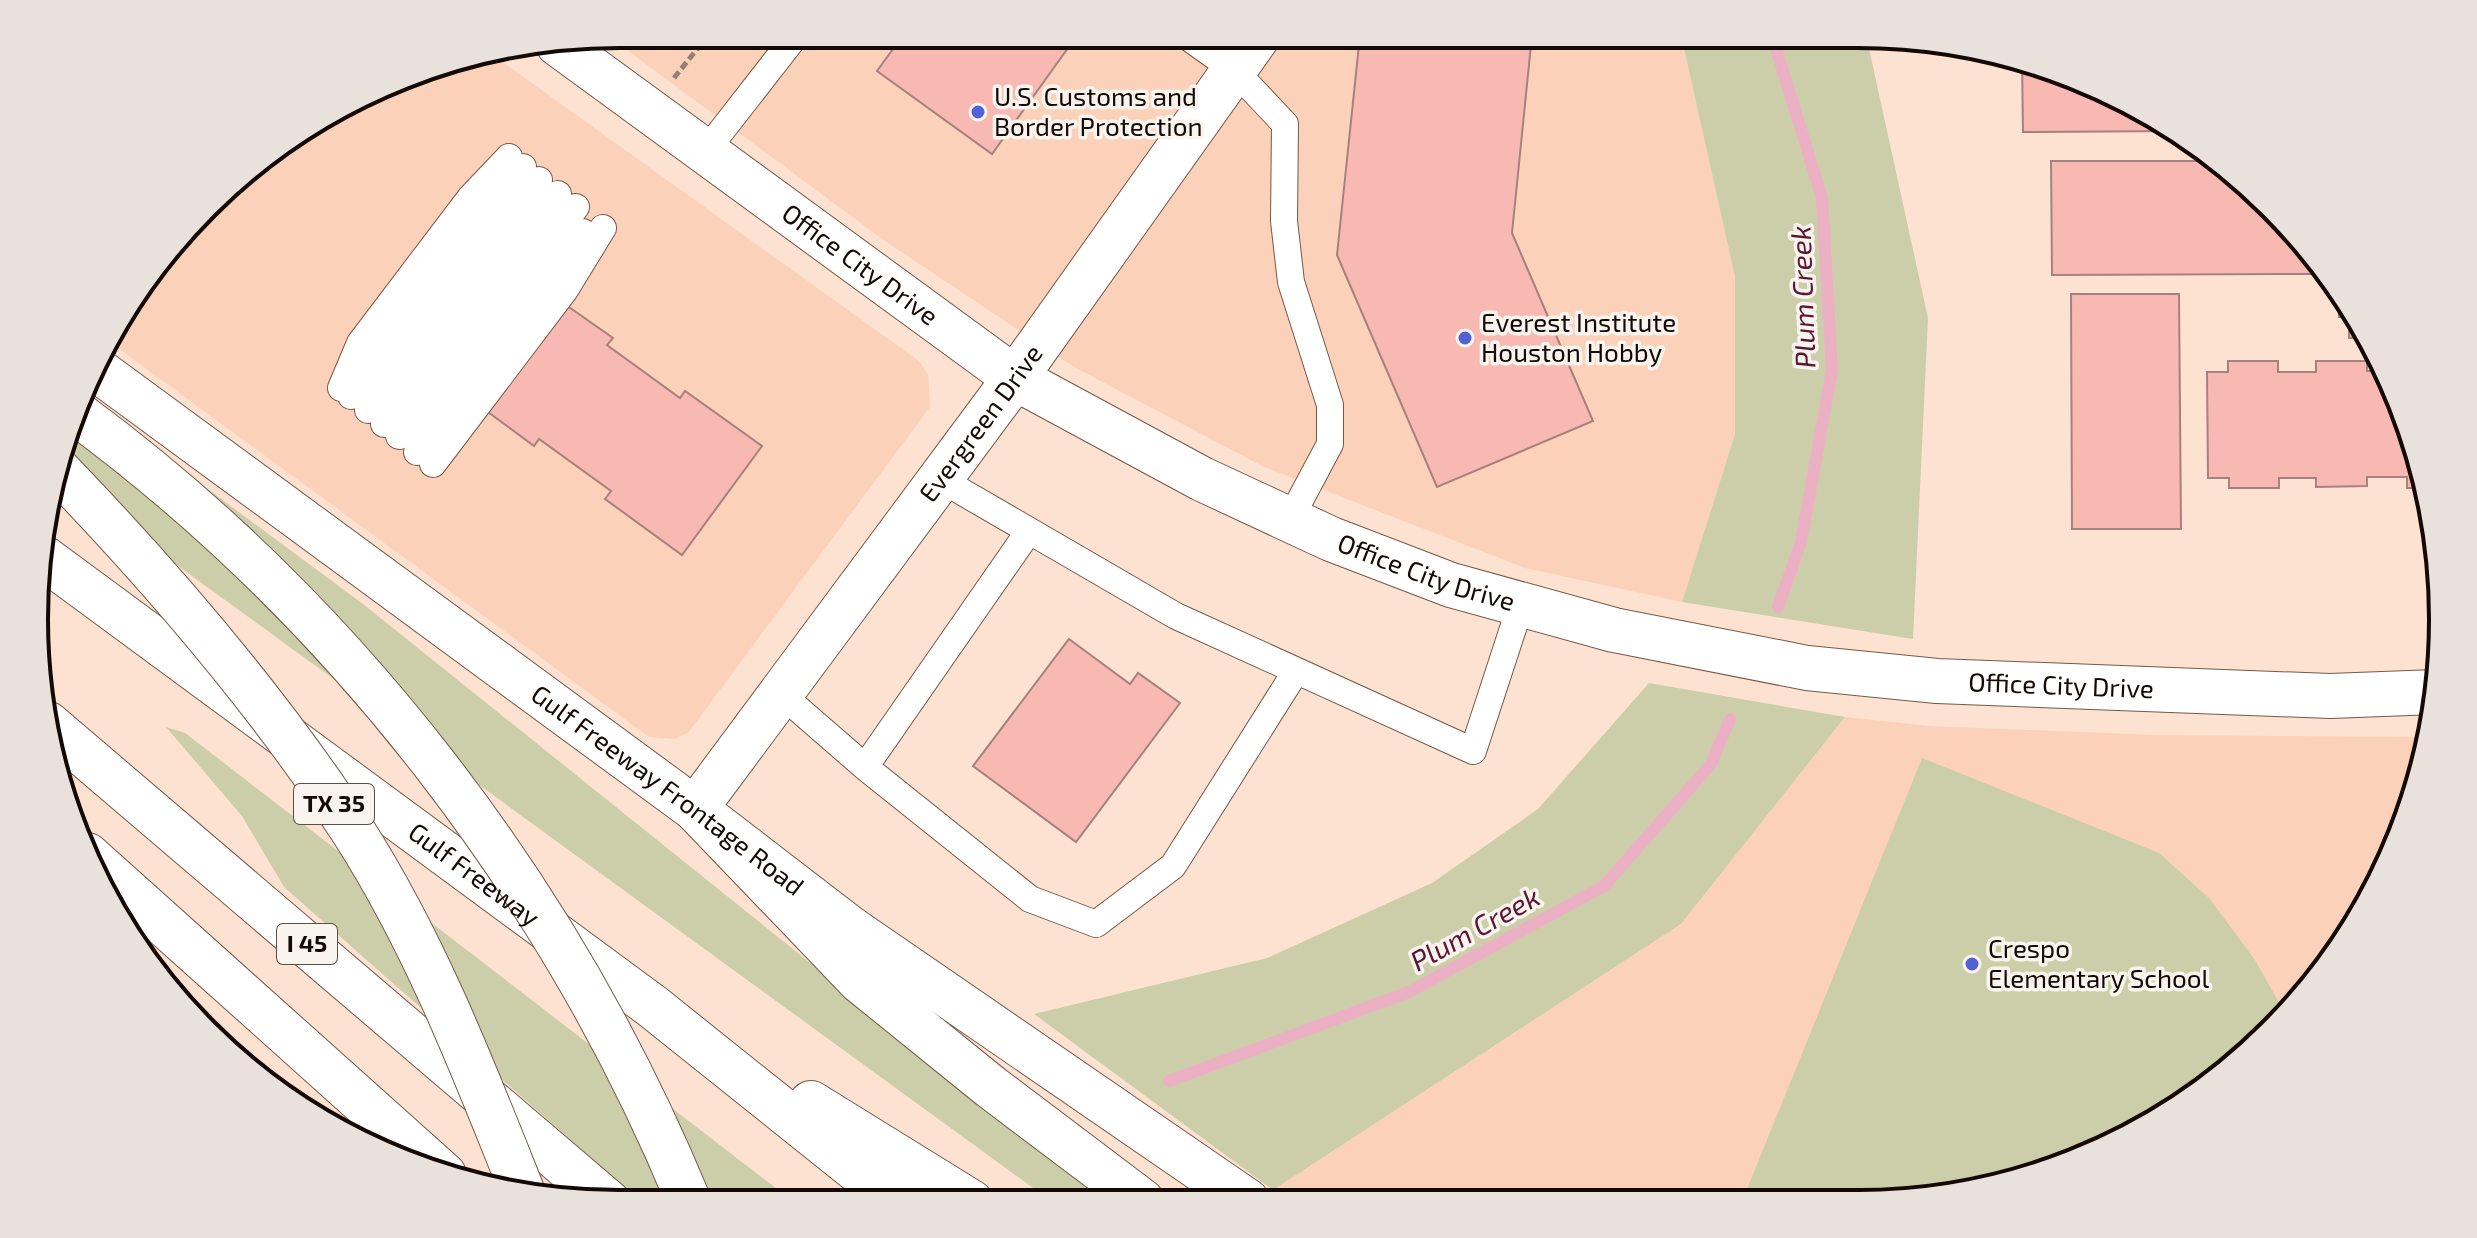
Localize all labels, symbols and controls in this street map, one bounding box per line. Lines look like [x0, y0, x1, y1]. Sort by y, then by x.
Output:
place label: U.S. Customs and Border Protection [994, 80, 1203, 141]
marker: U.S. Customs and Border Protection [969, 103, 987, 121]
street label: Office City Drive [777, 196, 945, 331]
water label: Plum Creek [1783, 225, 1821, 369]
place label: Everest Institute Houston Hobby [1481, 306, 1676, 367]
marker: Everest Institute Houston Hobby [1456, 329, 1474, 347]
street label: Evergreen Drive [912, 338, 1048, 507]
street label: Office City Drive [1334, 526, 1519, 616]
street label: Office City Drive [1968, 665, 2155, 703]
street label: Gulf Freeway Frontage Road [526, 677, 811, 901]
road number: TX 35 [294, 784, 374, 824]
street label: Gulf Freeway [403, 815, 547, 932]
water label: Plum Creek [1404, 879, 1545, 978]
road number: I 45 [277, 924, 337, 964]
place label: Crespo Elementary School [1988, 932, 2210, 993]
marker: Crespo Elementary School [1963, 955, 1981, 973]

